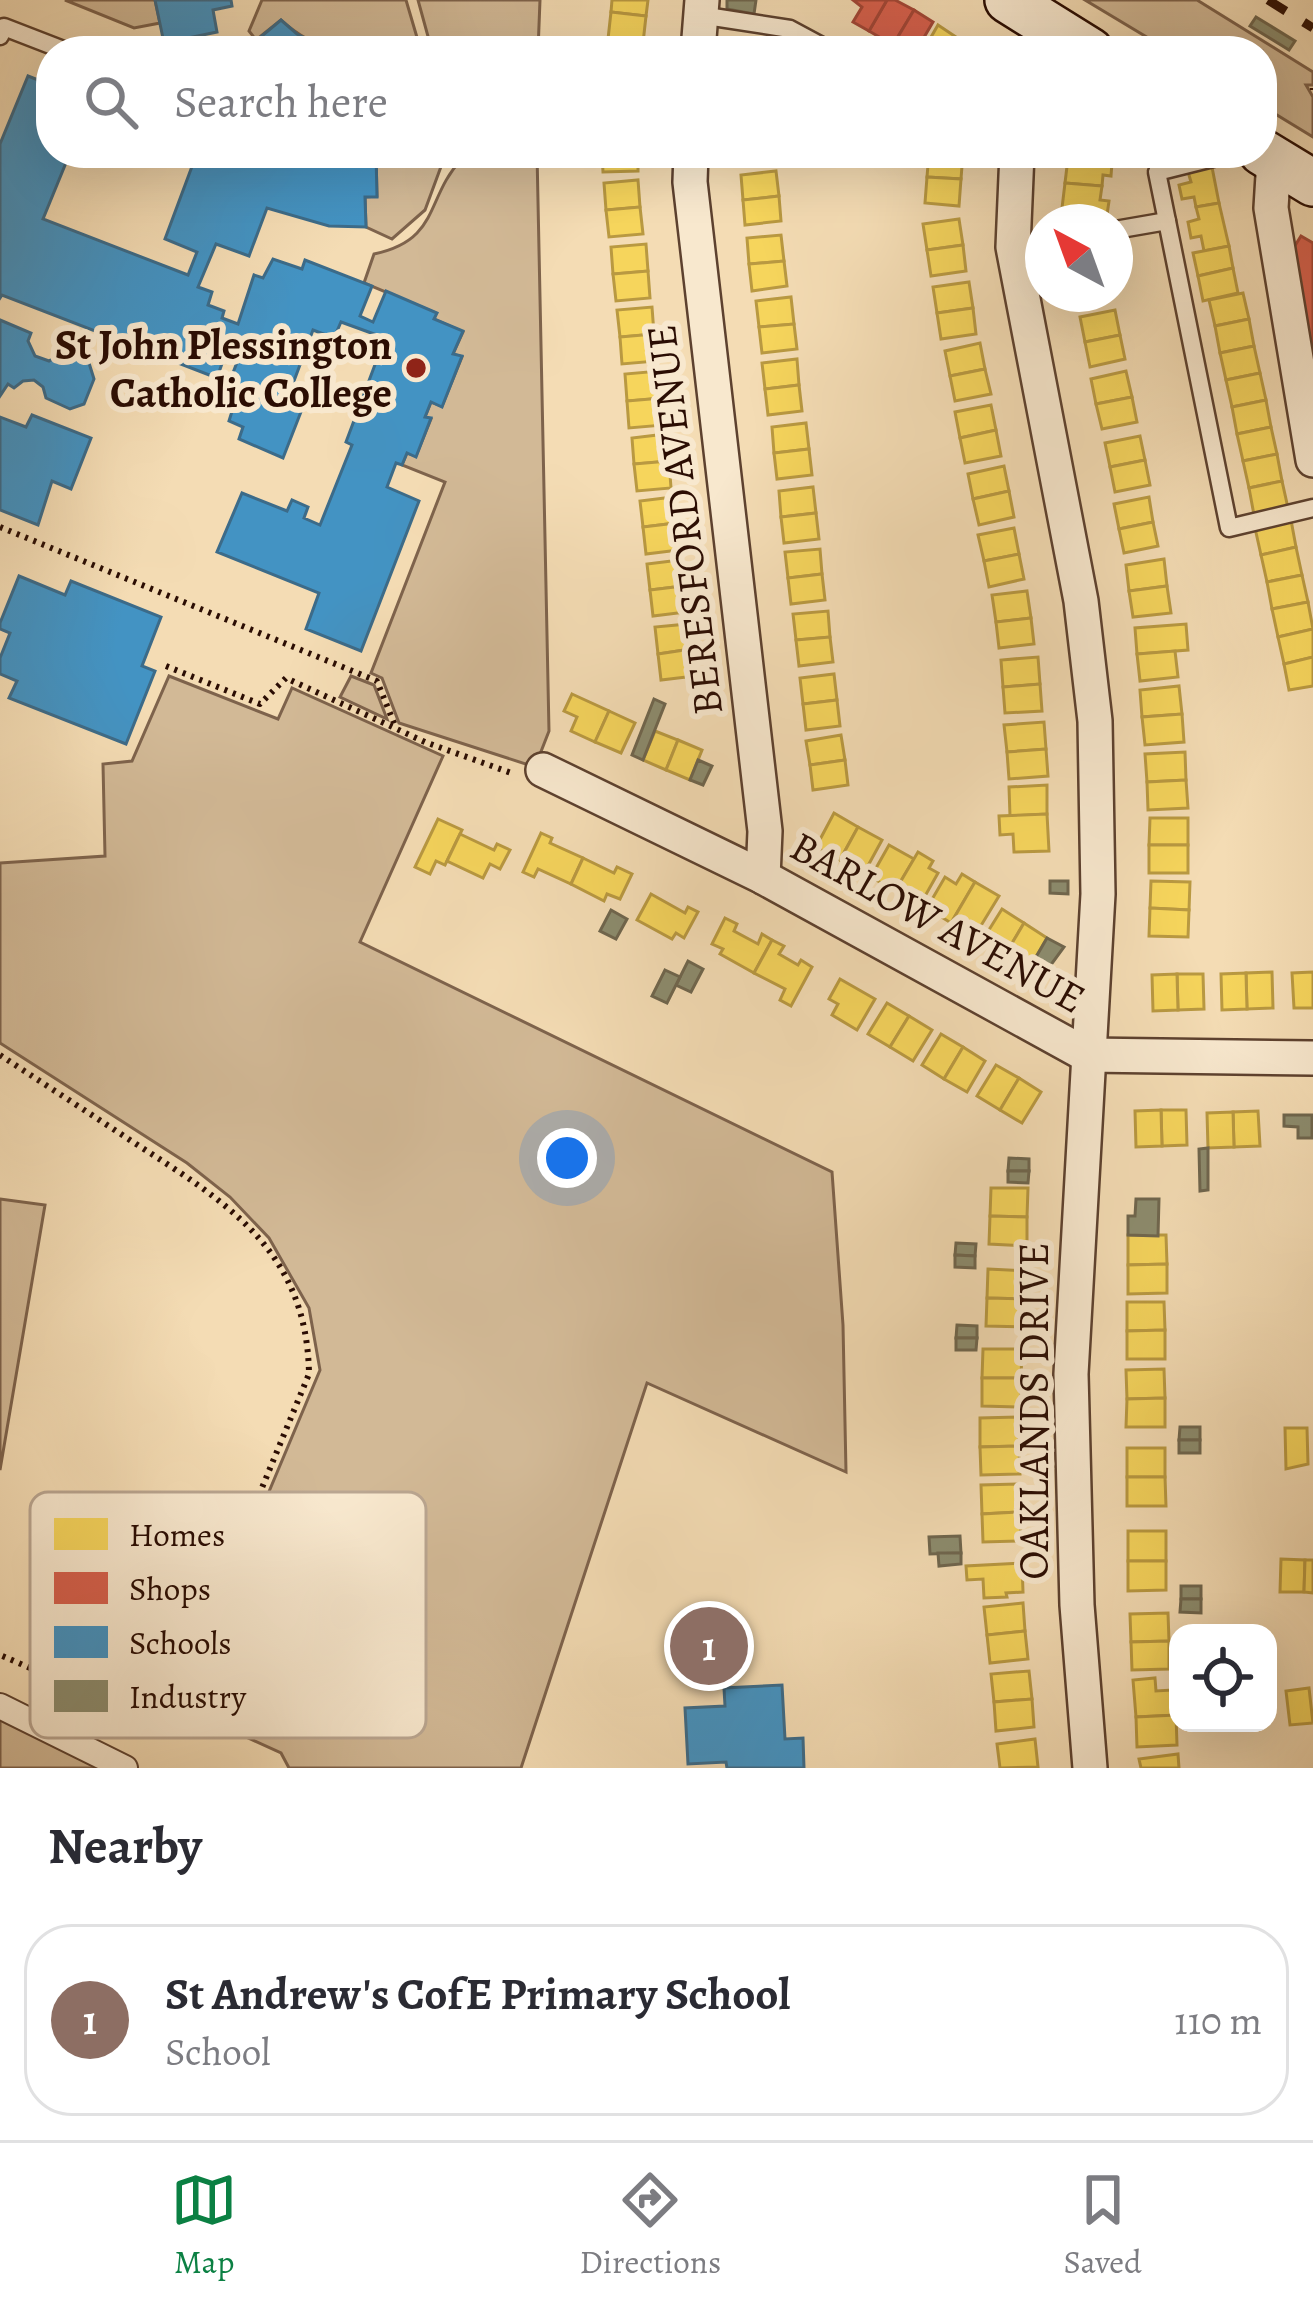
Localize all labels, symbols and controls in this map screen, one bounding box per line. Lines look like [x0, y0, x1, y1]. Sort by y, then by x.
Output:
search box [36, 36, 1277, 168]
icon: search [78, 69, 144, 135]
text: Search here [174, 71, 388, 133]
north arrow [1025, 204, 1133, 312]
place label: St John Plessington Catholic College [55, 316, 392, 421]
street label: BERESFORD AVENUE [632, 321, 736, 719]
marker: St John Plessington Catholic College [403, 355, 429, 381]
street label: BARLOW AVENUE [780, 817, 1096, 1027]
your location [537, 1128, 597, 1188]
street label: OAKLANDS DRIVE [1005, 1242, 1062, 1580]
legend [30, 1492, 426, 1738]
text: Homes [129, 1512, 225, 1557]
text: Shops [129, 1566, 211, 1611]
pin: 1 [670, 1601, 748, 1691]
text: Schools [129, 1620, 232, 1665]
map controls [1169, 1624, 1277, 1732]
button: locate [1169, 1624, 1277, 1732]
text: Industry [129, 1674, 247, 1719]
text: Nearby [48, 1811, 202, 1881]
text: St Andrew's CofE Primary School [165, 1963, 790, 2025]
text: 1 [83, 1994, 97, 2047]
text: 110 m [1174, 1994, 1262, 2047]
text: School [165, 2025, 271, 2078]
tab: Map [171, 2167, 237, 2284]
tab: Directions [580, 2167, 721, 2284]
tab: Saved [1064, 2167, 1142, 2284]

